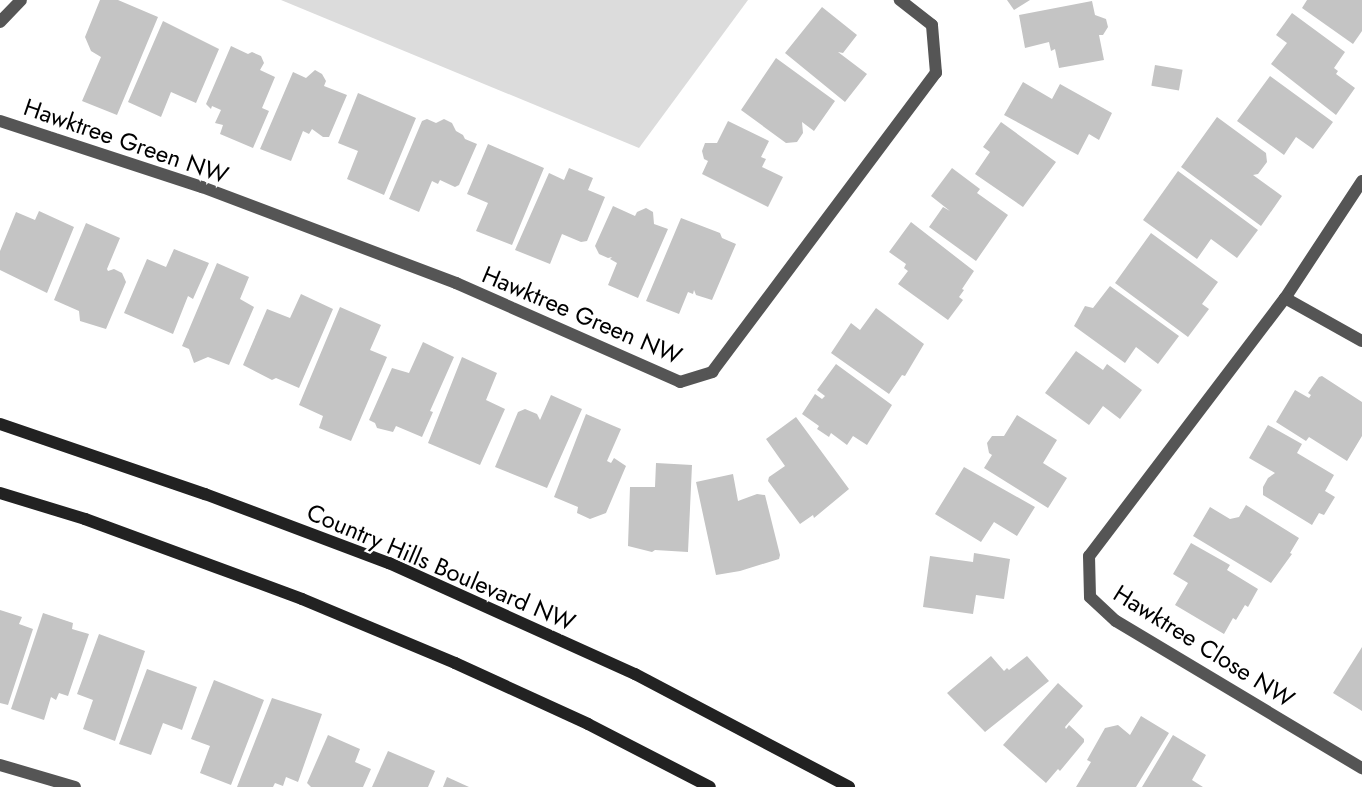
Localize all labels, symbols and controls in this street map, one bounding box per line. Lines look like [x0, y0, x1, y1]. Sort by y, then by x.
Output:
street label: Hawktree Green NW [20, 92, 232, 190]
street label: Hawktree Green NW [478, 260, 686, 370]
street label: Country Hills Boulevard NW [302, 497, 580, 637]
street label: Hawktree Close NW [1108, 579, 1300, 713]

